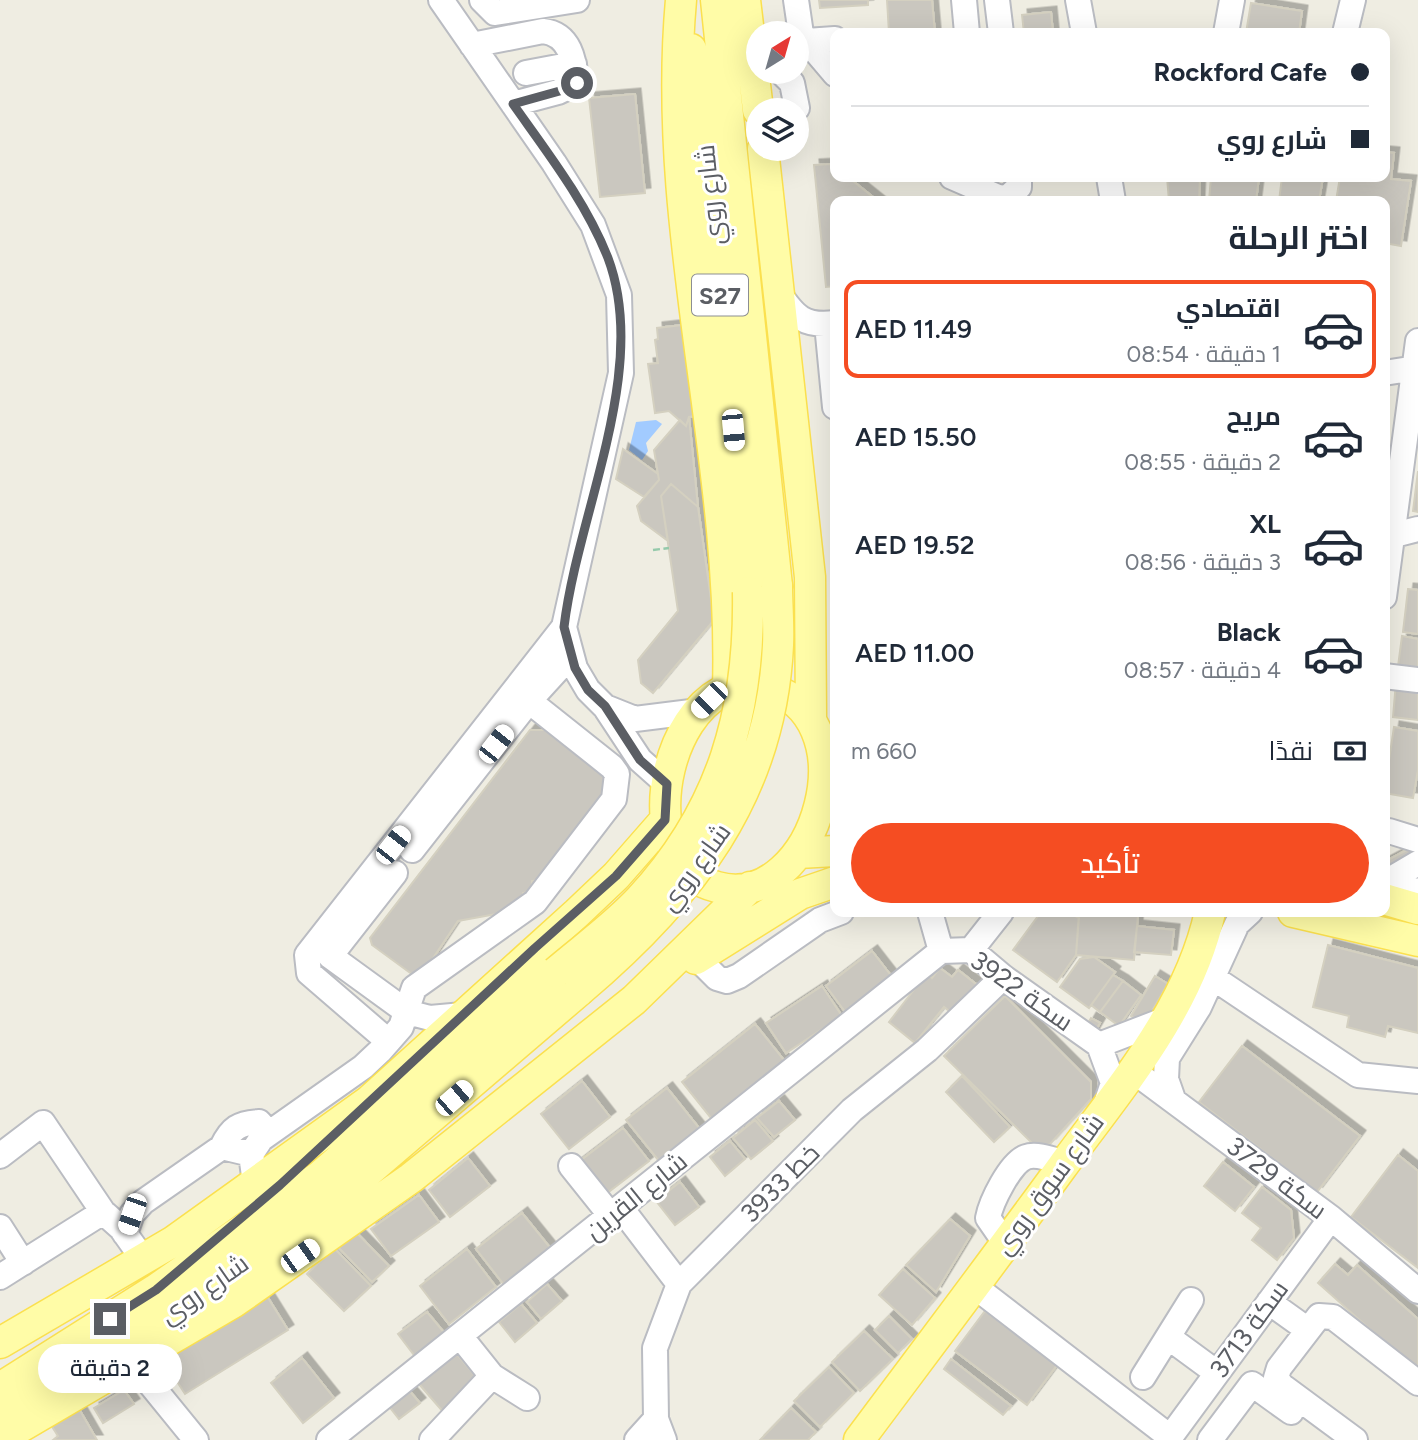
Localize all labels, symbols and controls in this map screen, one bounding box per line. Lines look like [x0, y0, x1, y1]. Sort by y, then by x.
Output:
north arrow [746, 21, 808, 84]
map controls [746, 21, 809, 161]
text: Rockford Cafe [1153, 56, 1327, 88]
route start [561, 67, 593, 99]
button: layers [746, 98, 809, 161]
text: شارع روي [1217, 124, 1327, 156]
street label: شارع روي [689, 143, 735, 247]
text: اختر الرحلة [1228, 219, 1369, 257]
road number: S27 [692, 274, 748, 316]
text: اقتصادي [1176, 292, 1281, 324]
icon: car [1302, 298, 1365, 361]
text: AED 11.49 [855, 313, 972, 345]
text: 1 دقيقة · 08:54 [1127, 340, 1281, 368]
text: مريح [1226, 400, 1281, 432]
icon: car [1302, 406, 1365, 469]
car [721, 408, 746, 452]
text: AED 15.50 [855, 421, 977, 453]
text: 2 دقيقة · 08:55 [1124, 448, 1281, 476]
text: XL [1249, 508, 1281, 540]
icon: car [1302, 514, 1365, 577]
text: AED 19.52 [855, 529, 975, 561]
text: 3 دقيقة · 08:56 [1125, 548, 1281, 576]
text: Black [1217, 616, 1281, 648]
icon: car [1302, 622, 1365, 685]
text: AED 11.00 [855, 637, 974, 669]
text: 4 دقيقة · 08:57 [1124, 656, 1281, 684]
car [687, 678, 732, 722]
car [475, 721, 518, 767]
icon: cash [1331, 732, 1369, 770]
text: نقدًا [1269, 735, 1313, 767]
text: 660 m [851, 737, 917, 765]
street label: شارع روي [652, 817, 741, 920]
car [372, 822, 415, 868]
button: تأكيد [851, 823, 1369, 903]
street label: سكة 3922 [964, 944, 1080, 1038]
car [432, 1076, 477, 1120]
street label: شارع سوق روي [987, 1107, 1114, 1263]
street label: سكة 3729 [1220, 1130, 1334, 1226]
street label: 3933 خط [734, 1137, 826, 1229]
street label: شارع القرين [578, 1145, 694, 1248]
car [116, 1191, 149, 1237]
car [277, 1235, 324, 1277]
street label: شارع روي [153, 1247, 257, 1334]
street label: سكة 3713 [1203, 1274, 1295, 1384]
route end [94, 1303, 126, 1335]
callout: 2 دقيقة [38, 1344, 182, 1392]
text: 2 دقيقة [70, 1354, 150, 1382]

